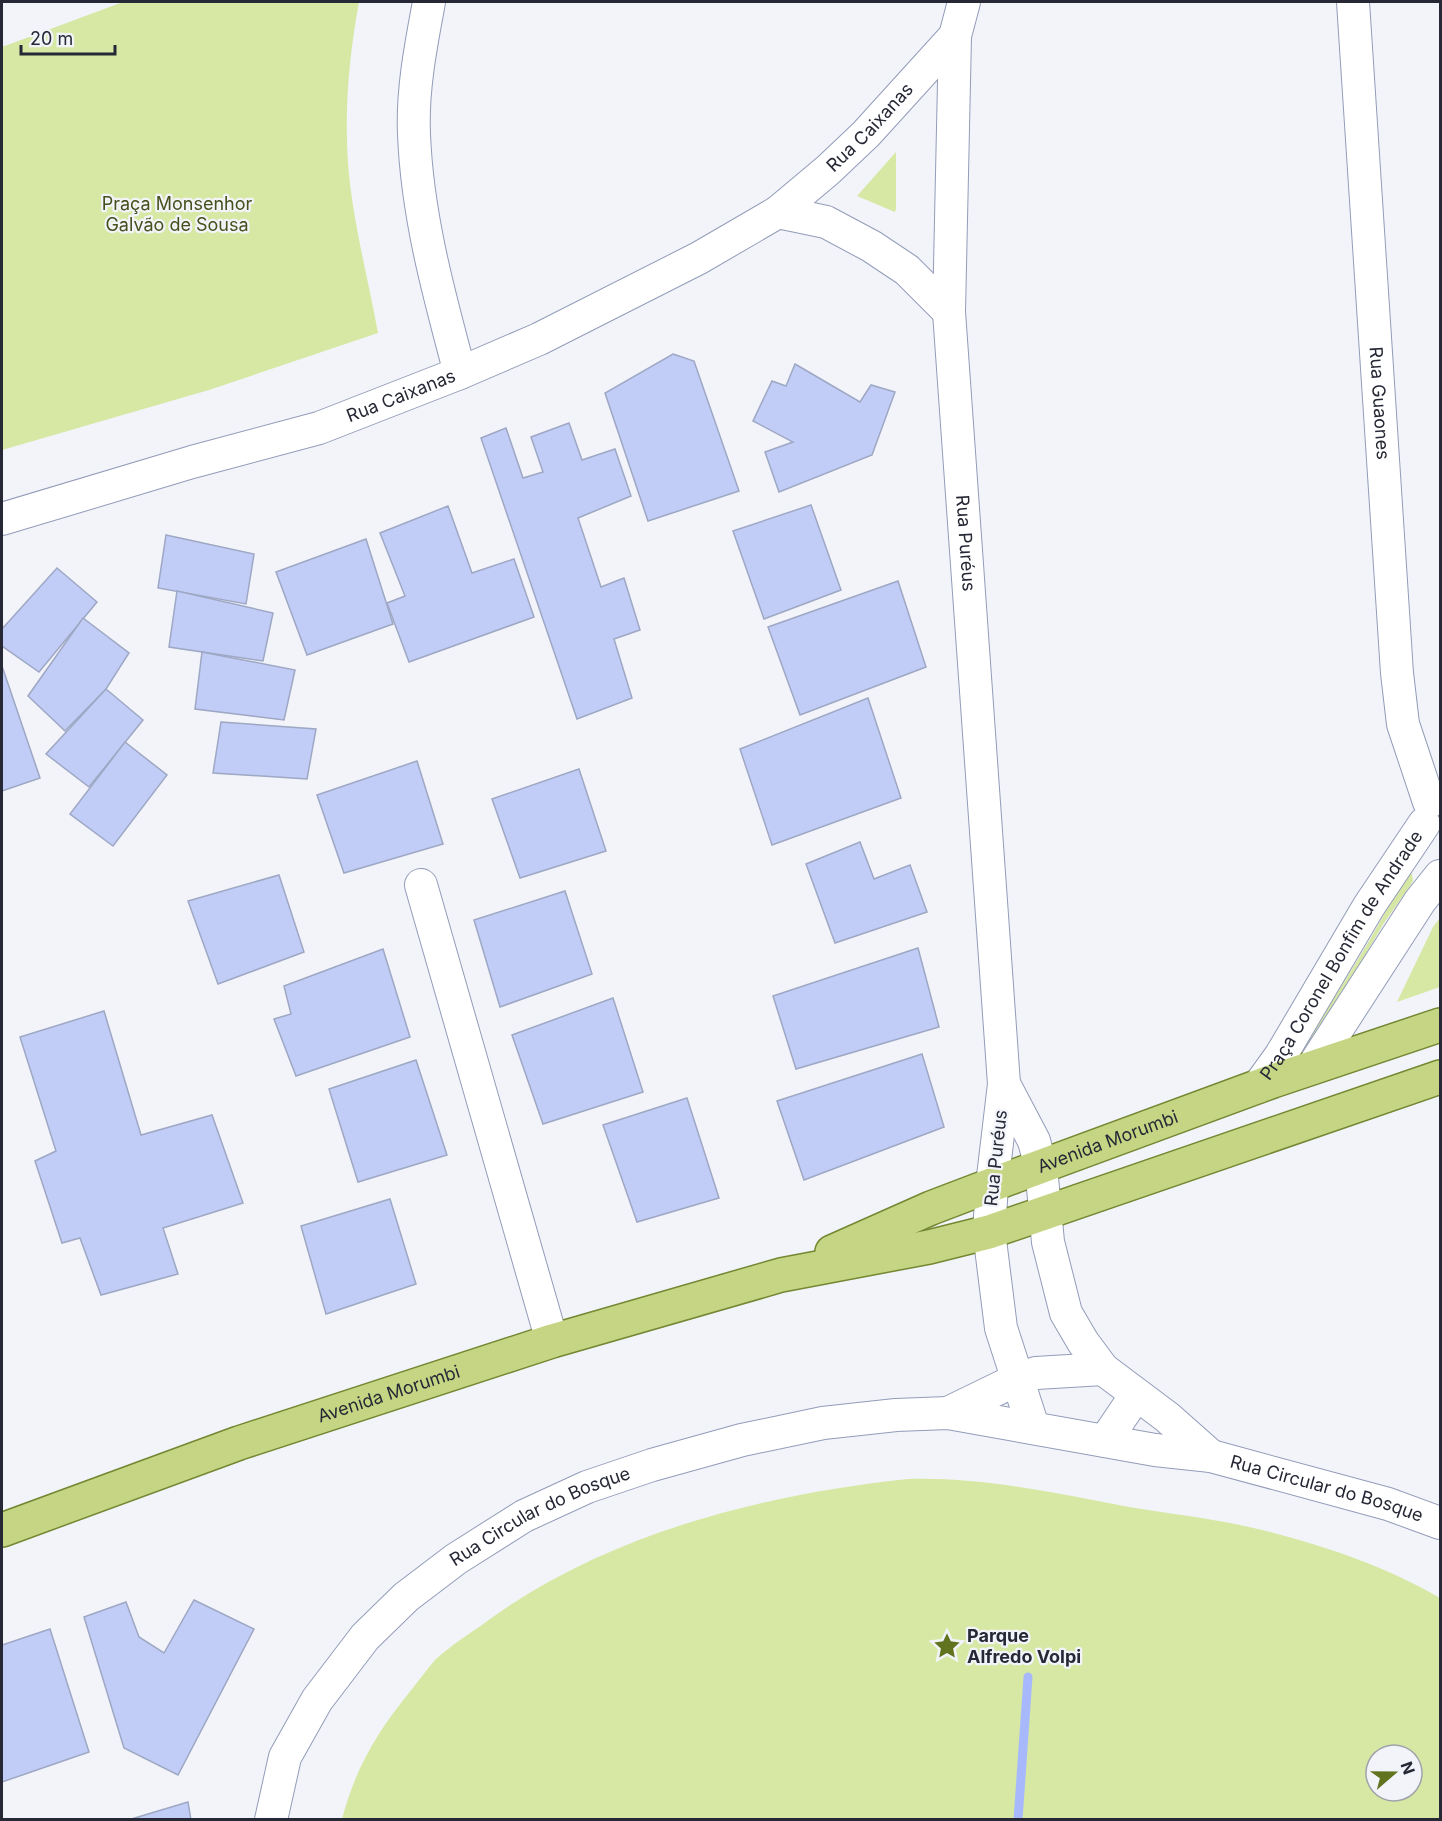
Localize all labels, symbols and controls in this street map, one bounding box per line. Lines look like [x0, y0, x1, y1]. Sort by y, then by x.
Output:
scale bar [21, 18, 116, 56]
text: 20 m [30, 28, 73, 49]
street label: Rua Caixanas [822, 78, 917, 176]
park label: Praça Monsenhor Galvão de Sousa [102, 193, 252, 235]
street label: Rua Guaones [1366, 346, 1394, 460]
street label: Rua Caixanas [343, 365, 458, 426]
street label: Rua Puréus [952, 494, 980, 592]
street label: Praça Coronel Bonfim de Andrade [1255, 826, 1427, 1084]
street label: Avenida Morumbi [1034, 1106, 1181, 1177]
street label: Rua Puréus [980, 1109, 1011, 1207]
street label: Avenida Morumbi [315, 1361, 462, 1427]
street label: Rua Circular do Bosque [1228, 1451, 1426, 1526]
street label: Rua Circular do Bosque [446, 1462, 633, 1570]
place label: Parque Alfredo Volpi [967, 1625, 1081, 1667]
place icon: Parque Alfredo Volpi [932, 1631, 962, 1661]
north arrow [1364, 1743, 1424, 1803]
text: N [1397, 1759, 1420, 1777]

